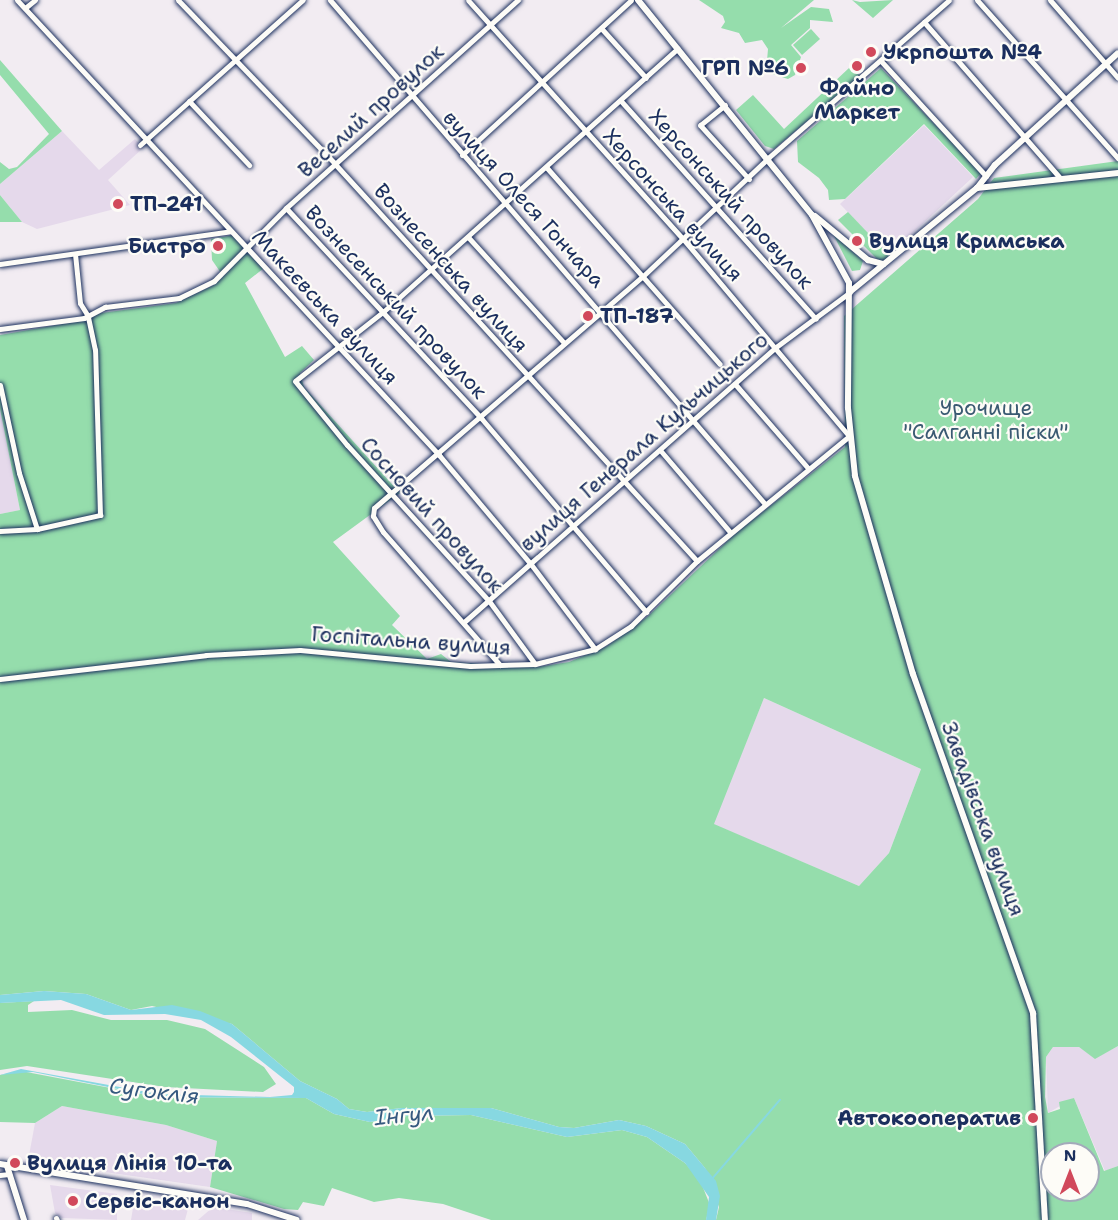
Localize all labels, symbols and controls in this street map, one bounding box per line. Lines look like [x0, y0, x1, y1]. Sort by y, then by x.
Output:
street label: Веселий провулок [293, 39, 449, 183]
place label: Укрпошта №4 [883, 39, 1042, 65]
marker: Укрпошта №4 [864, 45, 878, 59]
place label: ГРП №6 [701, 55, 789, 81]
marker: Файно Маркет [850, 59, 864, 73]
marker: ГРП №6 [794, 61, 808, 75]
place label: Файно Маркет [814, 75, 900, 125]
street label: Херсонський провулок [644, 104, 818, 294]
street label: вулиця Олеся Гончара [438, 105, 610, 293]
street label: Херсонська вулиця [598, 123, 748, 287]
street label: Вознесенська вулиця [368, 178, 534, 358]
place label: ТП-241 [130, 191, 202, 217]
marker: ТП-241 [111, 197, 125, 211]
street label: Вознесенський провулок [300, 200, 492, 404]
street label: Макеєвська вулиця [247, 224, 403, 390]
place label: Вулиця Кримська [869, 228, 1065, 254]
place label: Бистро [128, 233, 206, 259]
marker: Вулиця Кримська [850, 234, 864, 248]
marker: Бистро [211, 239, 225, 253]
place label: ТП-187 [600, 303, 674, 329]
marker: ТП-187 [581, 309, 595, 323]
street label: вулиця Генерала Кульчицького [515, 327, 773, 557]
park label: Урочище "Салганні піски" [903, 395, 1069, 445]
street label: Сосновий провулок [355, 432, 509, 598]
street label: Госпітальна вулиця [311, 621, 511, 661]
street label: Завадівська вулиця [936, 718, 1030, 920]
water label: Сугоклія [107, 1072, 201, 1110]
water label: Інгул [373, 1099, 435, 1131]
place label: Автокооператив [837, 1105, 1021, 1131]
marker: Автокооператив [1026, 1111, 1040, 1125]
north arrow [1040, 1142, 1100, 1202]
text: N [1064, 1145, 1076, 1166]
place label: Вулиця Лінія 10-та [27, 1150, 232, 1176]
marker: Вулиця Лінія 10-та [8, 1156, 22, 1170]
place label: Сервіс-канон [85, 1188, 230, 1214]
marker: Сервіс-канон [66, 1194, 80, 1208]

